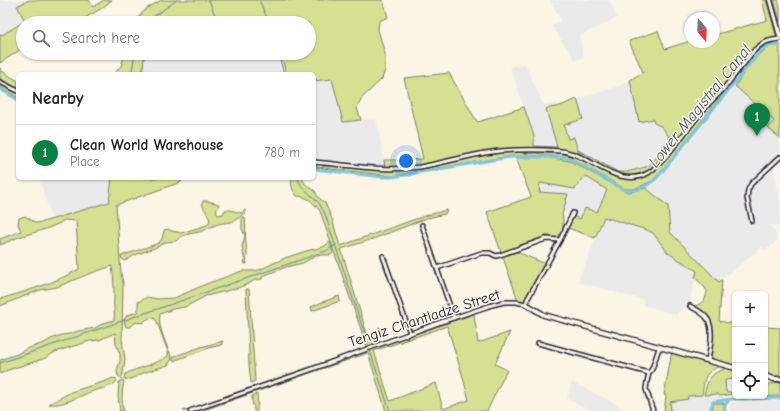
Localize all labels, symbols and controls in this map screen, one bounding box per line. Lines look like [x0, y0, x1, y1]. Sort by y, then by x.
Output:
north arrow [684, 12, 720, 48]
search box [16, 16, 316, 60]
icon: search [30, 27, 52, 49]
text: Search here [62, 29, 140, 47]
water label: Lower Magistral Canal [645, 41, 755, 171]
text: Nearby [32, 89, 83, 108]
pin: 1 [744, 103, 770, 136]
text: Clean World Warehouse [70, 136, 223, 154]
text: 1 [42, 145, 48, 160]
text: 780 m [264, 145, 300, 160]
your location [396, 151, 416, 171]
text: Place [70, 154, 100, 169]
street label: Tengiz Chantladze Street [346, 285, 503, 351]
map controls [732, 291, 768, 399]
button: + [732, 291, 768, 327]
button: − [732, 327, 768, 363]
button: locate [732, 363, 768, 399]

